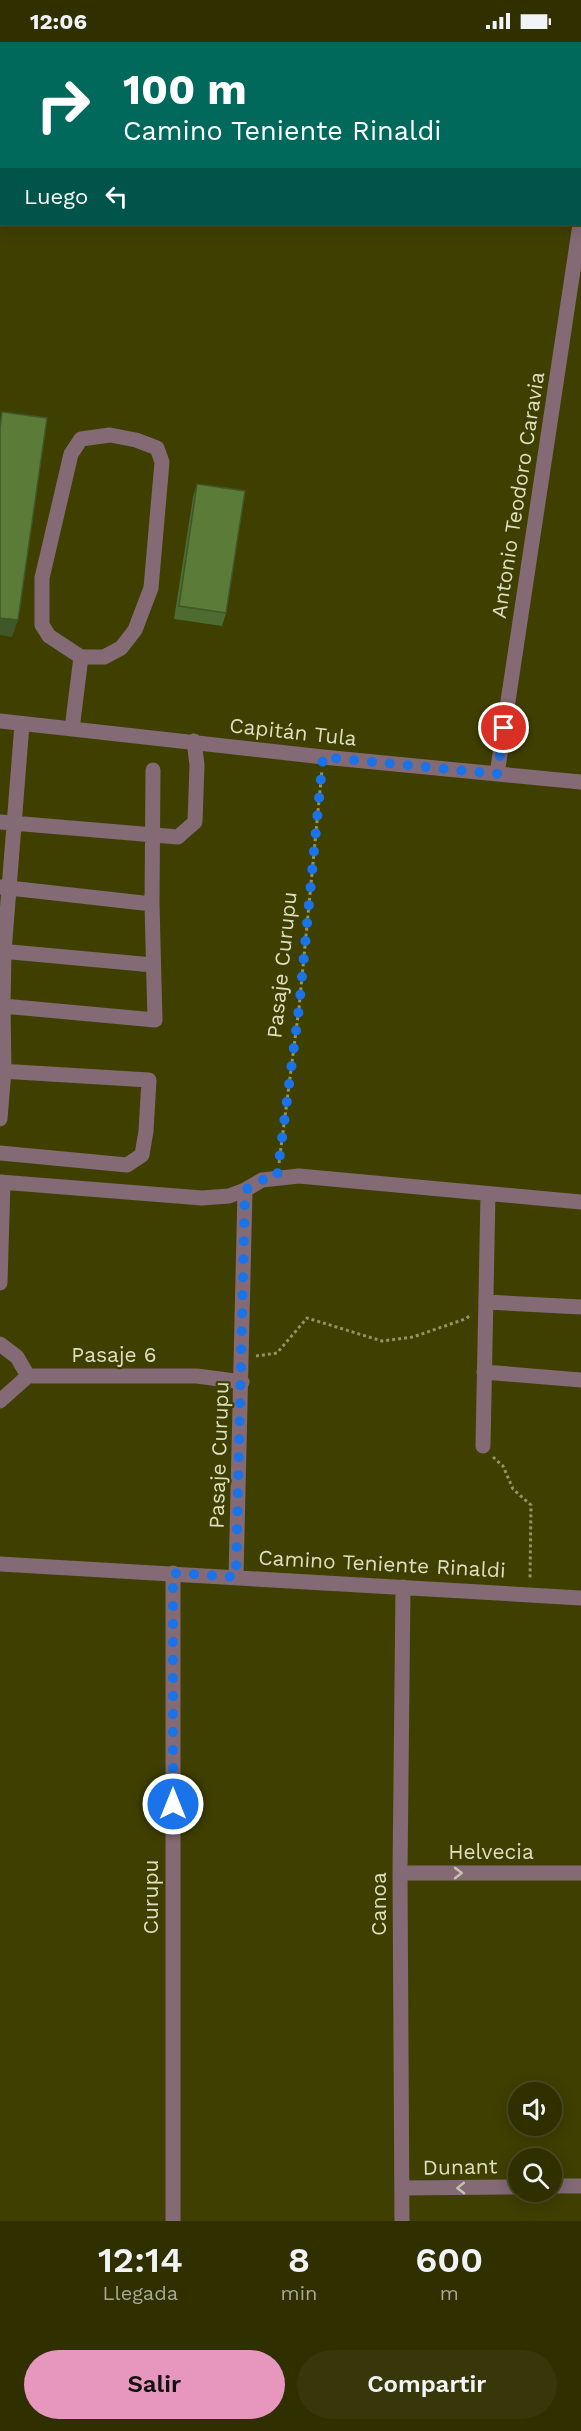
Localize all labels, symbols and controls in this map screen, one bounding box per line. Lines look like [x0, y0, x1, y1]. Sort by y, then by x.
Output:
text: 12:06 [30, 9, 87, 34]
text: 100 m [123, 65, 247, 114]
icon: right [24, 66, 102, 144]
text: Camino Teniente Rinaldi [123, 115, 442, 147]
icon: left [100, 180, 133, 213]
text: Luego [24, 184, 88, 209]
street label: Antonio Teodoro Caravia [486, 370, 549, 620]
pin [478, 702, 529, 753]
icon: arrive [487, 711, 520, 744]
street label: Capitán Tula [228, 712, 358, 751]
street label: Pasaje Curupu [261, 890, 302, 1040]
street label: Pasaje 6 [71, 1342, 157, 1367]
street label: Pasaje Curupu [203, 1381, 234, 1529]
street label: Camino Teniente Rinaldi [258, 1545, 506, 1582]
position arrow [141, 1772, 205, 1836]
street label: Helvecia [448, 1839, 534, 1864]
street label: Curupu [138, 1859, 163, 1935]
one-way arrow [454, 1867, 463, 1879]
street label: Canoa [366, 1872, 391, 1936]
map controls [508, 2082, 562, 2202]
button: sound [508, 2082, 562, 2136]
button: search [508, 2148, 562, 2202]
street label: Dunant [422, 2153, 498, 2180]
one-way arrow [456, 2182, 465, 2194]
text: 12:14 [98, 2239, 183, 2281]
text: 8 [288, 2239, 310, 2281]
text: 600 [415, 2239, 483, 2281]
text: Llegada [103, 2281, 178, 2305]
text: min [281, 2281, 317, 2305]
text: m [440, 2281, 459, 2305]
button: Salir [24, 2350, 285, 2419]
button: Compartir [297, 2350, 557, 2419]

